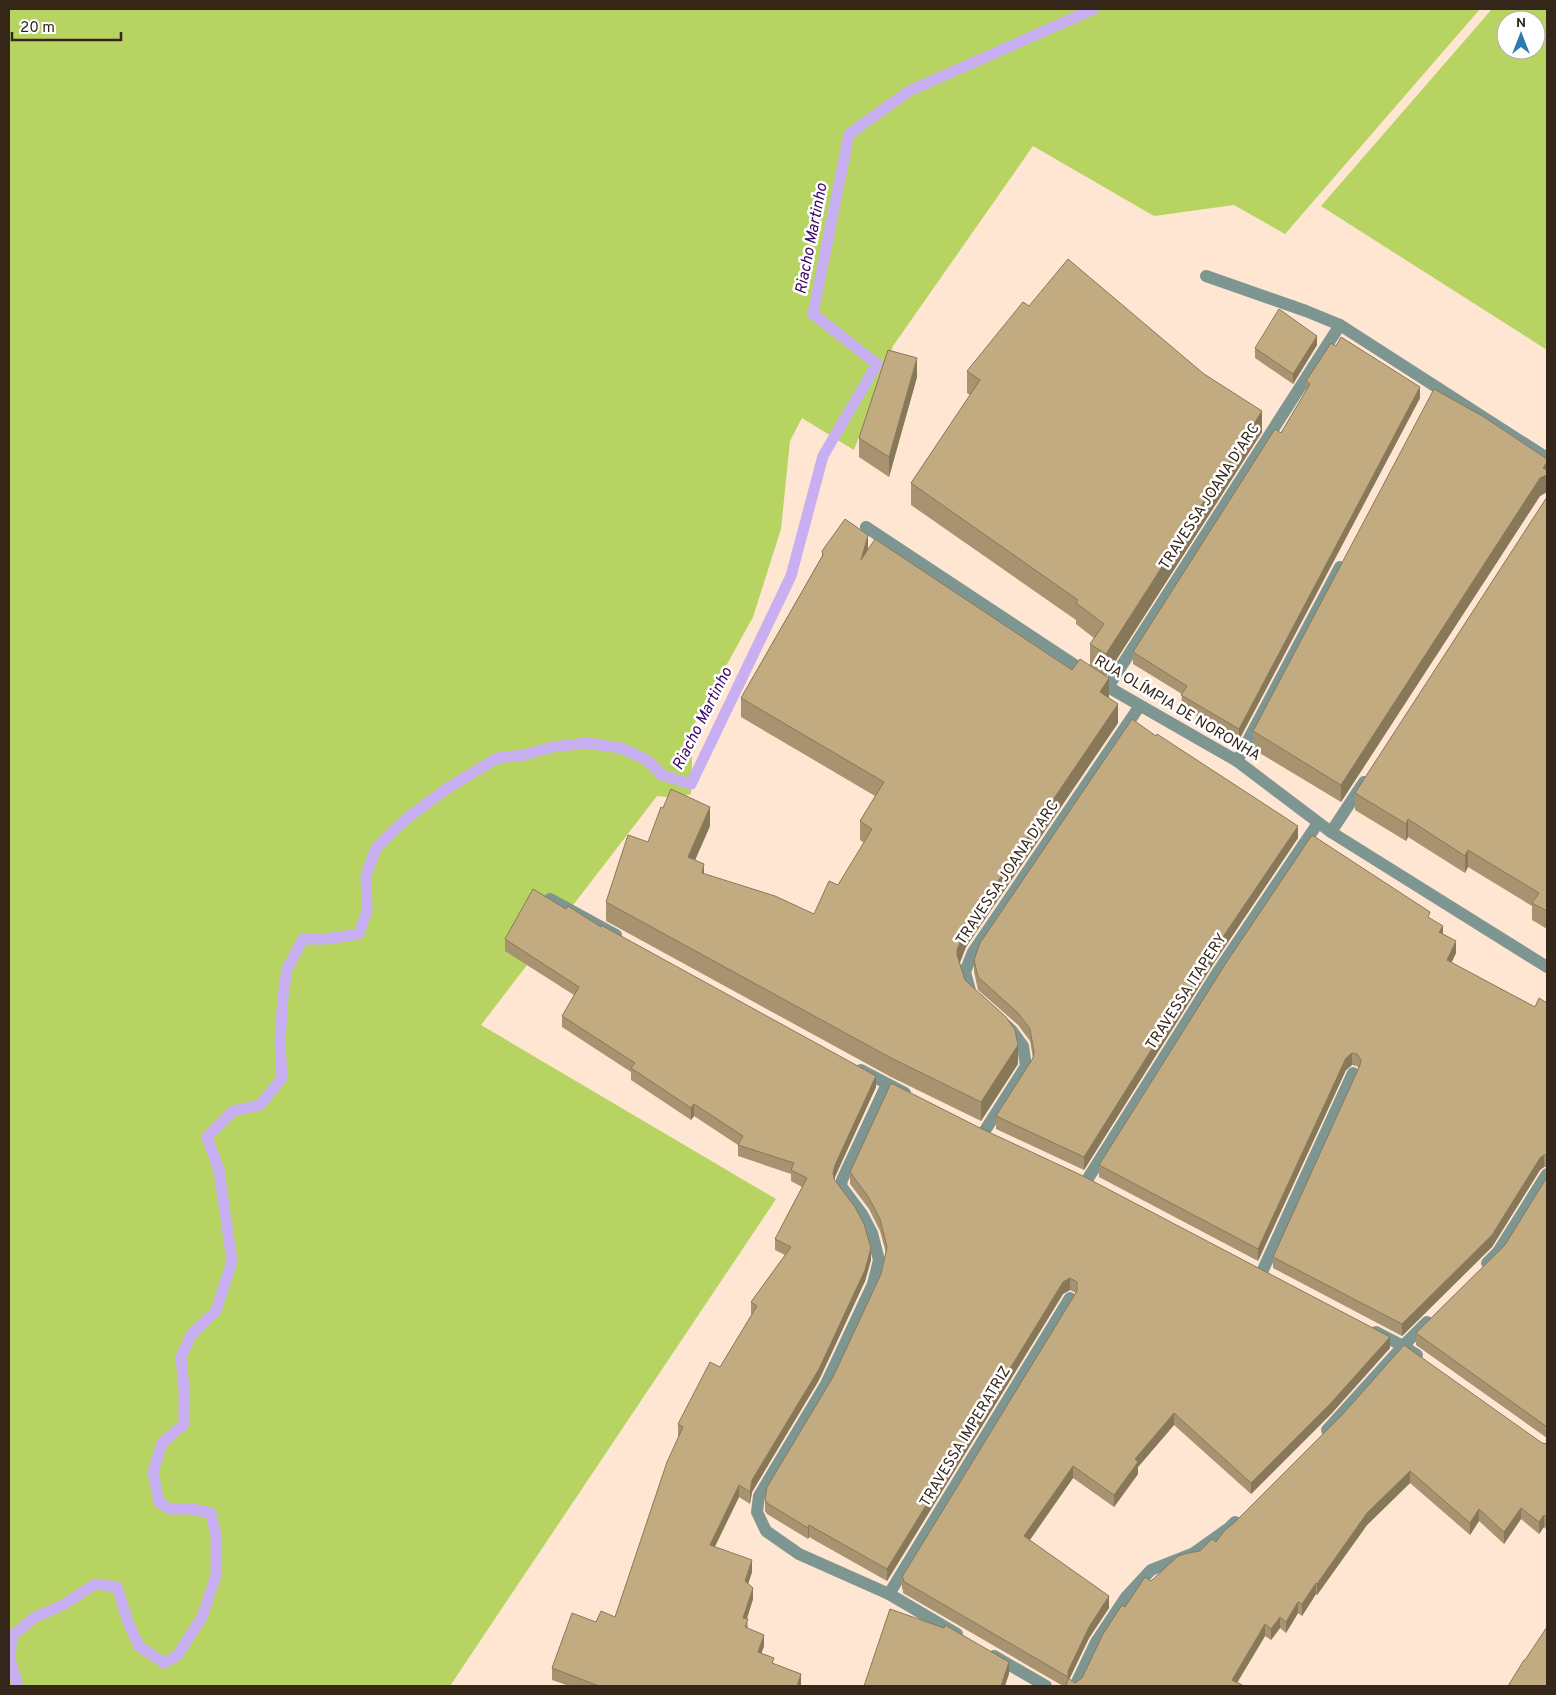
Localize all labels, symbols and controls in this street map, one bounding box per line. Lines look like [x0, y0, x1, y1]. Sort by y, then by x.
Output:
scale bar [12, 10, 121, 42]
north arrow [1496, 10, 1546, 60]
text: N [1516, 15, 1526, 32]
text: 20 m [20, 19, 55, 38]
water label: Riacho Martinho [791, 181, 833, 296]
street label: TRAVESSA JOANA D'ARC [1156, 420, 1264, 574]
street label: RUA OLÍMPIA DE NORONHA [1090, 651, 1264, 766]
water label: Riacho Martinho [669, 664, 738, 774]
street label: TRAVESSA JOANA D'ARC [952, 797, 1064, 949]
street label: TRAVESSA ITAPERY [1142, 930, 1232, 1054]
street label: TRAVESSA IMPERATRIZ [916, 1363, 1016, 1511]

